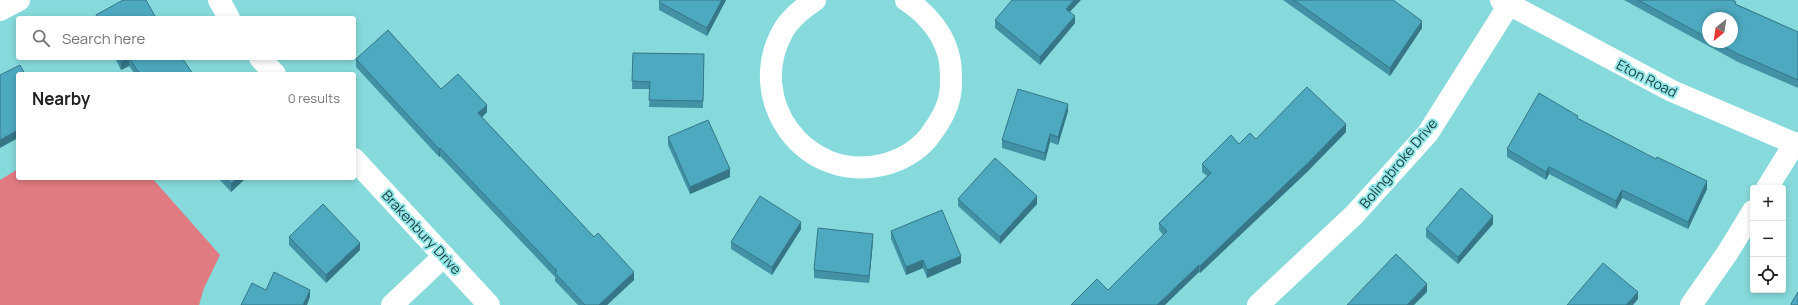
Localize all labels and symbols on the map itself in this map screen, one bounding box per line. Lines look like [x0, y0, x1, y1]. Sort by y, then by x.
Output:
north arrow [1702, 12, 1738, 48]
street label: Eton Road [1613, 55, 1681, 101]
street label: Bolingbroke Drive [1355, 114, 1441, 212]
street label: Brakenbury Drive [378, 186, 466, 278]

